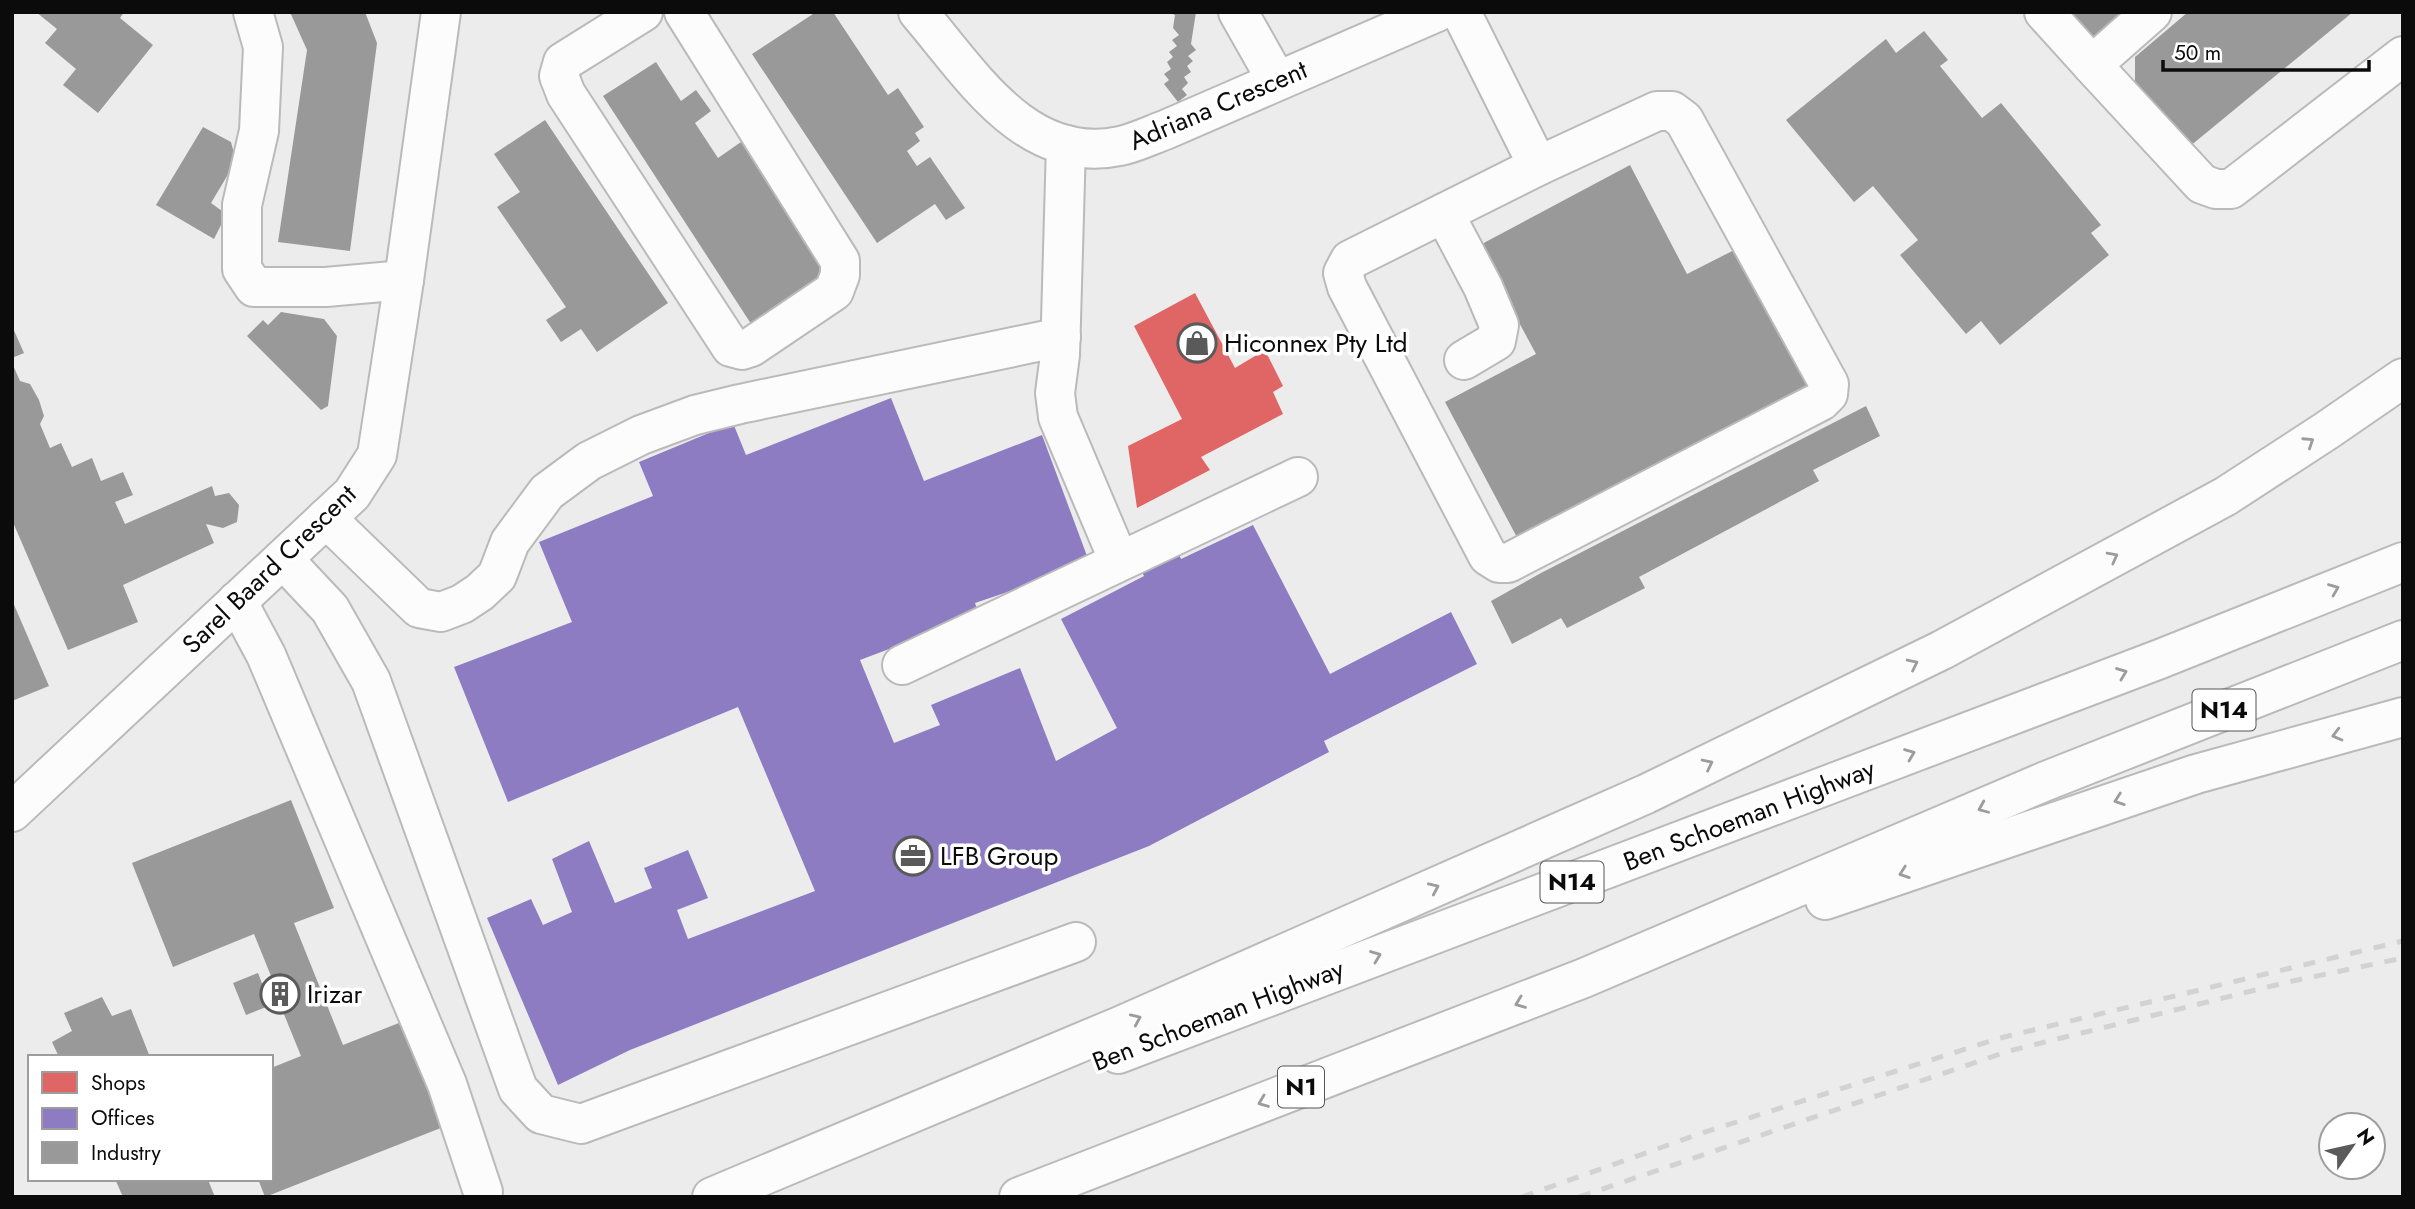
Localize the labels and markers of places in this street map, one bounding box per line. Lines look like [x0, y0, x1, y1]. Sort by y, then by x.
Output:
shop icon: Hiconnex Pty Ltd [1176, 322, 1218, 364]
place label: Hiconnex Pty Ltd [1224, 324, 1407, 362]
office icon: LFB Group [892, 835, 934, 877]
place label: LFB Group [940, 837, 1058, 875]
building icon: Irizar [259, 973, 301, 1015]
place label: Irizar [307, 975, 363, 1013]

